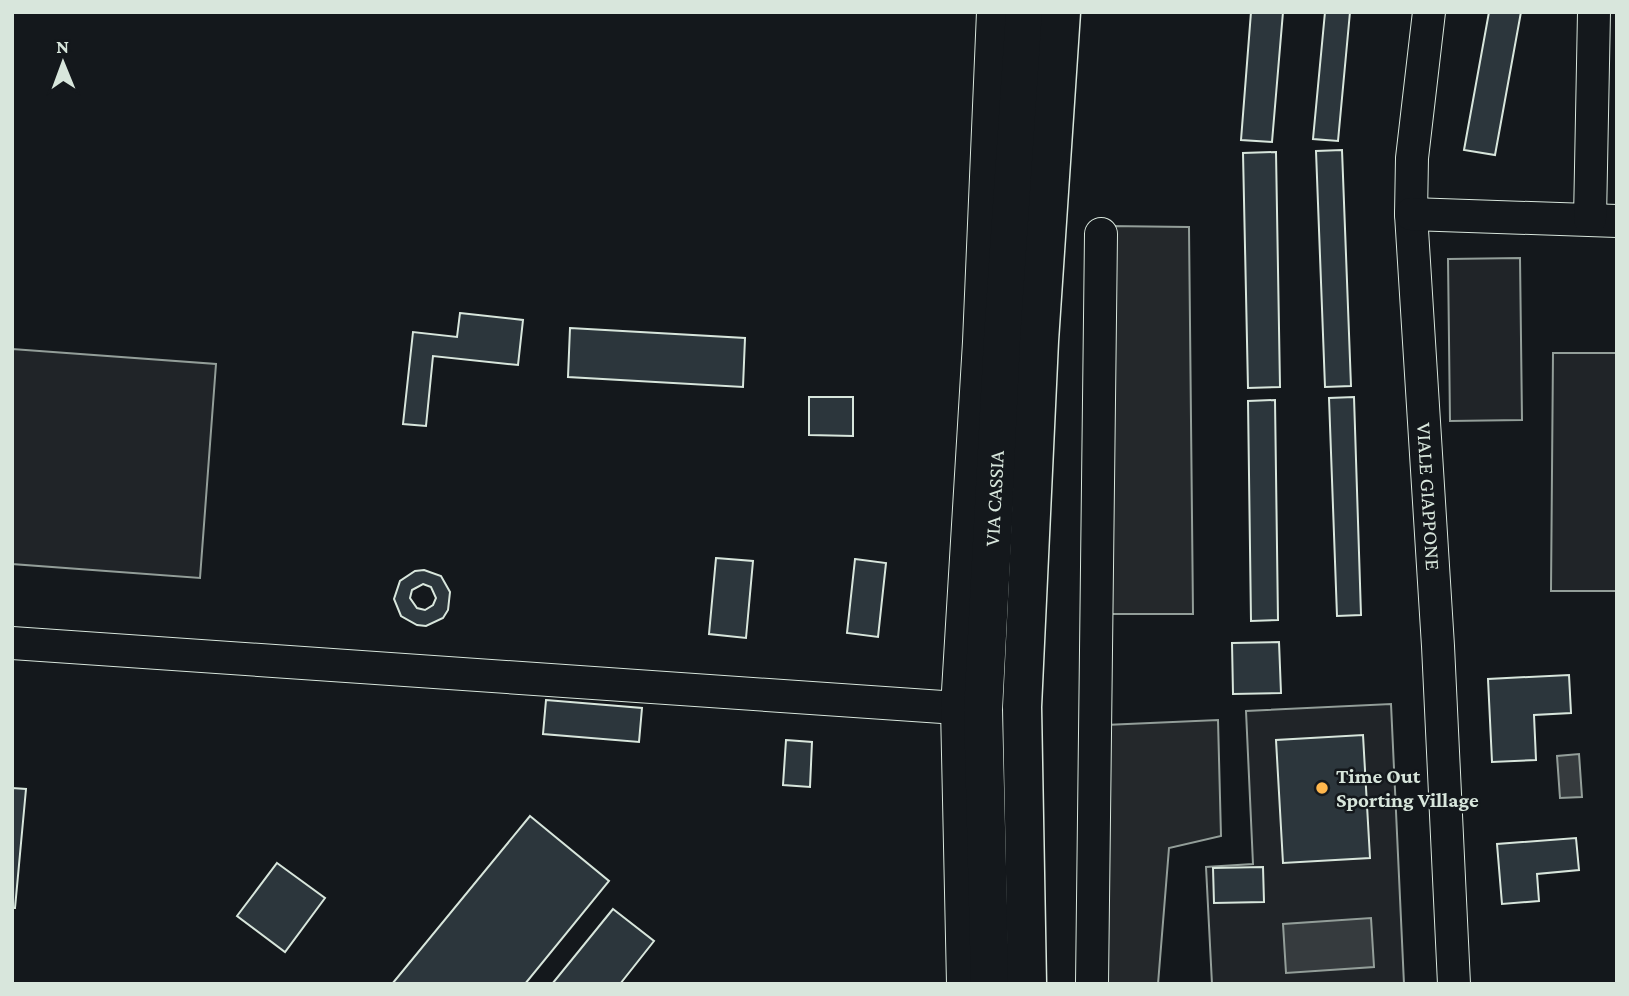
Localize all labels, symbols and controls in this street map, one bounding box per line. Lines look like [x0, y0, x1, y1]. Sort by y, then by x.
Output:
north arrow [28, 28, 98, 98]
text: N [56, 36, 69, 57]
street label: VIALE GIAPPONE [1412, 422, 1445, 571]
street label: VIA CASSIA [980, 450, 1009, 547]
place label: Time Out Sporting Village [1336, 764, 1479, 812]
marker: Time Out Sporting Village [1314, 780, 1330, 796]

